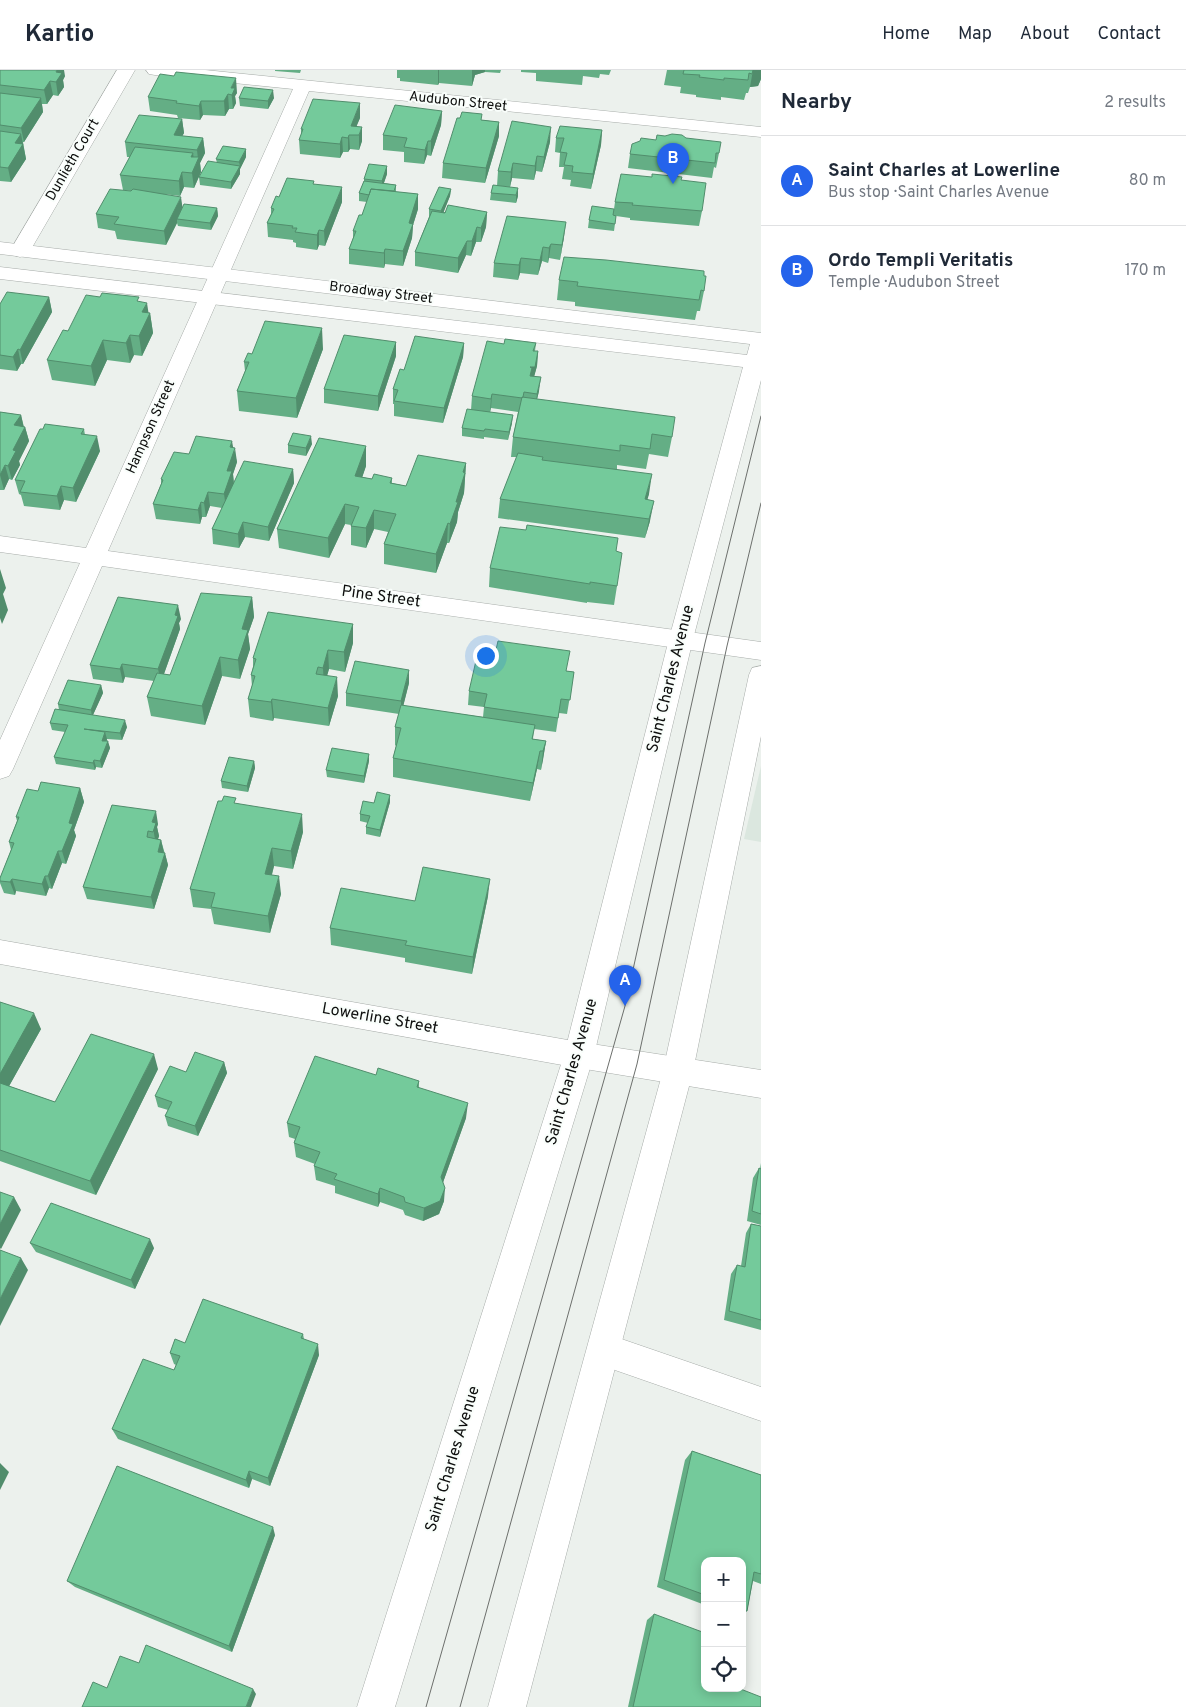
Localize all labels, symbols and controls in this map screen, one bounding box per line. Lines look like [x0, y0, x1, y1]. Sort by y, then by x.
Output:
text: Kartio [25, 20, 94, 50]
text: Home [882, 23, 930, 46]
text: Map [958, 23, 992, 46]
text: About [1020, 23, 1069, 46]
text: Contact [1097, 23, 1161, 46]
street label: Audubon Street [408, 88, 508, 116]
text: Nearby [781, 89, 852, 116]
text: 2 results [1104, 93, 1166, 113]
street label: Dunlieth Court [43, 116, 103, 204]
pin: B [657, 143, 689, 184]
text: Saint Charles at Lowerline [828, 159, 1060, 183]
text: A [791, 171, 803, 191]
text: 80 m [1129, 171, 1166, 191]
text: Bus stop · Saint Charles Avenue [828, 183, 1049, 203]
text: Ordo Templi Veritatis [828, 249, 1013, 273]
text: B [791, 261, 803, 281]
text: 170 m [1125, 261, 1166, 281]
text: Temple · Audubon Street [828, 273, 1000, 293]
street label: Broadway Street [328, 278, 434, 308]
street label: Hampson Street [123, 378, 179, 476]
street label: Pine Street [340, 582, 422, 612]
street label: Saint Charles Avenue [643, 603, 699, 755]
your location [473, 643, 499, 669]
pin: A [609, 965, 641, 1006]
street label: Saint Charles Avenue [541, 996, 603, 1148]
street label: Lowerline Street [320, 999, 440, 1039]
street label: Saint Charles Avenue [421, 1384, 485, 1534]
map controls [701, 1557, 746, 1692]
button: + [701, 1557, 746, 1602]
button: − [701, 1602, 746, 1647]
button: locate [701, 1647, 746, 1692]

